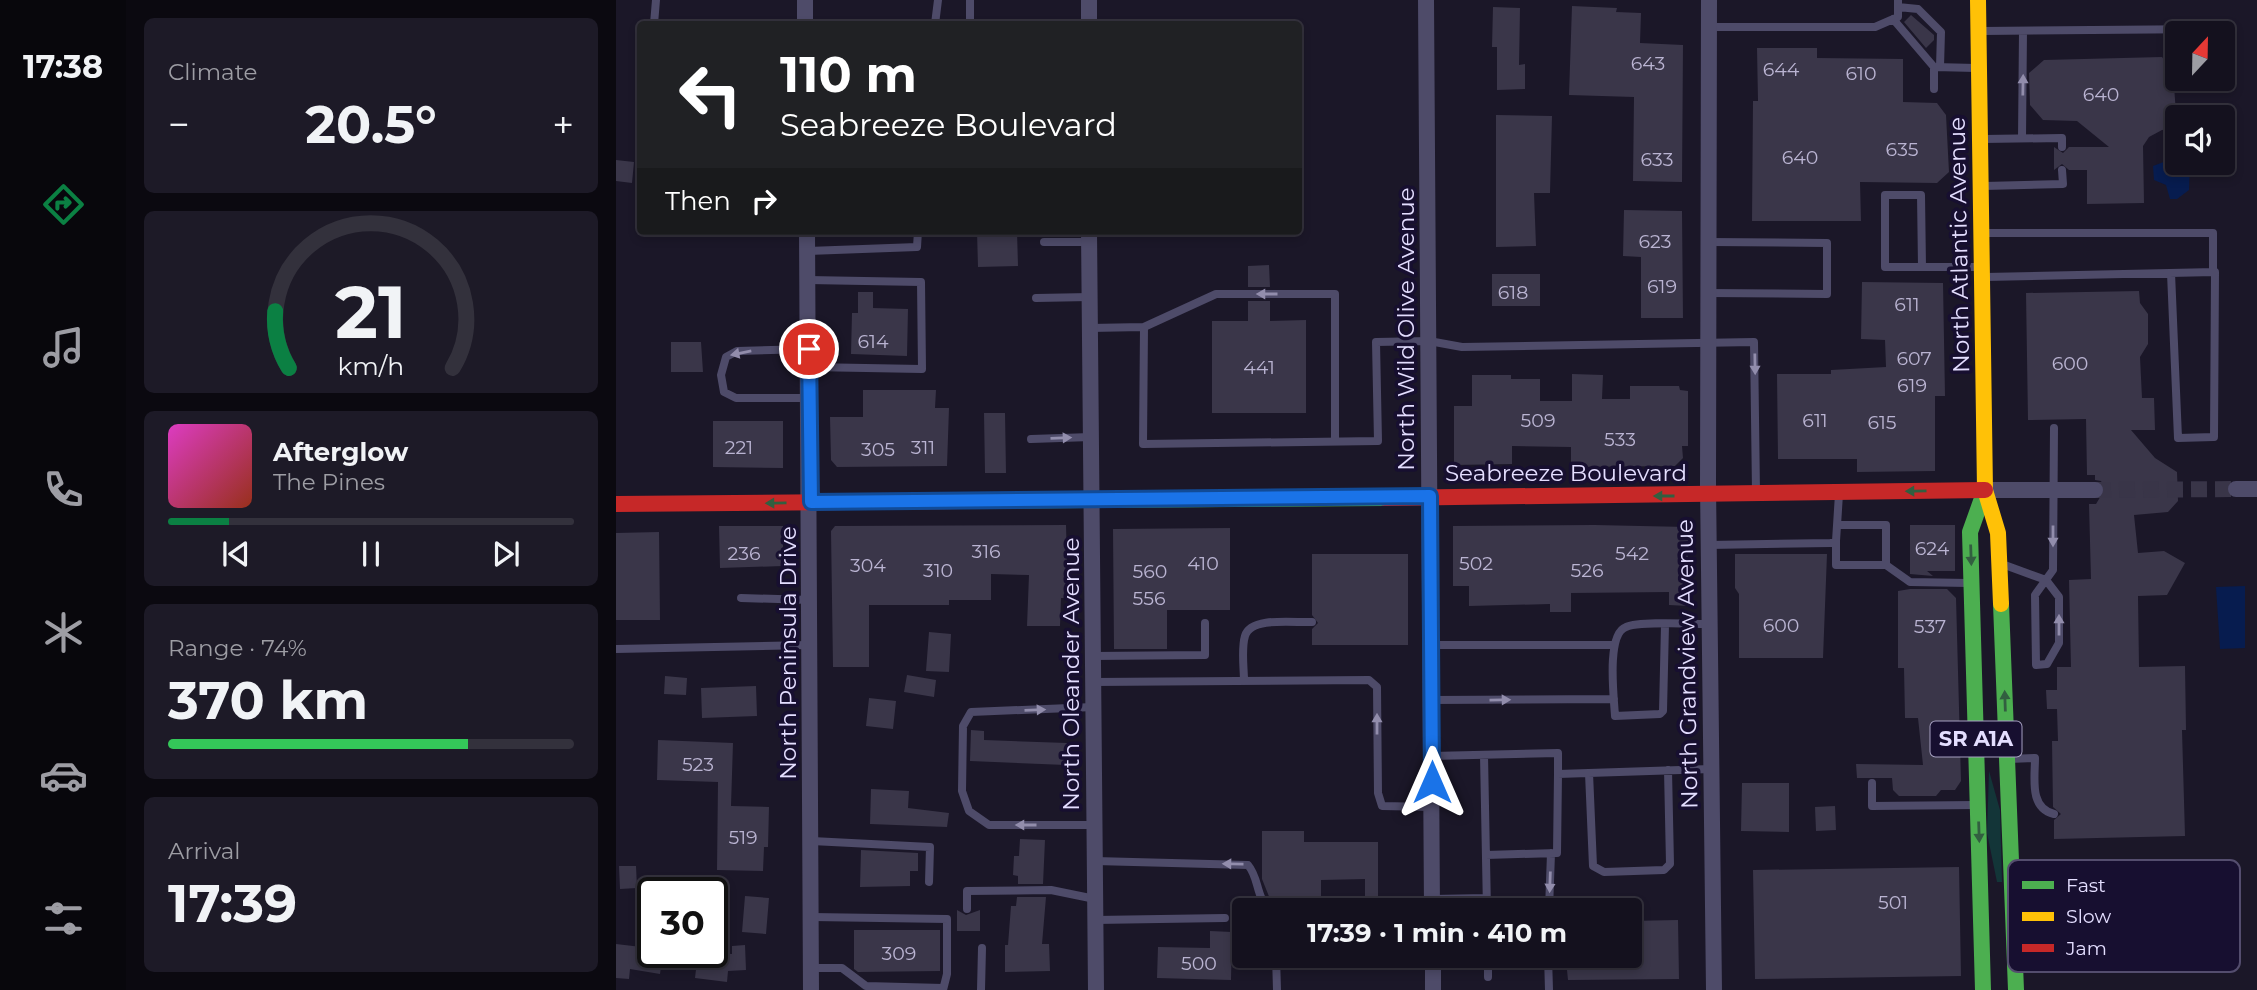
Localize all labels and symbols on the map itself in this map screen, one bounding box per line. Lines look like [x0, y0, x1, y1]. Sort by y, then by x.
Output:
north arrow [2165, 21, 2235, 91]
house number: 643 [1631, 52, 1665, 75]
house number: 644 [1763, 58, 1800, 81]
house number: 610 [1845, 62, 1877, 85]
one-way arrow [2017, 73, 2029, 95]
house number: 640 [2083, 83, 2119, 106]
street label: North Atlantic Avenue [1943, 117, 1975, 373]
house number: 635 [1886, 138, 1919, 161]
house number: 640 [1782, 146, 1818, 169]
house number: 633 [1641, 148, 1673, 171]
street label: North Wild Olive Avenue [1392, 187, 1420, 471]
house number: 623 [1638, 230, 1672, 253]
house number: 619 [1647, 275, 1677, 298]
house number: 618 [1498, 281, 1528, 304]
one-way arrow [1255, 288, 1277, 300]
house number: 611 [1894, 293, 1920, 316]
pin [779, 319, 839, 379]
house number: 614 [858, 330, 889, 353]
one-way arrow [730, 347, 752, 358]
house number: 607 [1896, 347, 1932, 370]
house number: 600 [2052, 352, 2088, 375]
one-way arrow [1749, 353, 1760, 375]
house number: 441 [1243, 356, 1275, 379]
house number: 619 [1897, 374, 1927, 397]
house number: 509 [1521, 409, 1555, 432]
house number: 611 [1802, 409, 1828, 432]
house number: 615 [1867, 411, 1897, 434]
house number: 533 [1604, 428, 1636, 451]
one-way arrow [1051, 433, 1073, 444]
house number: 221 [725, 436, 753, 459]
house number: 311 [911, 436, 935, 459]
house number: 305 [861, 438, 895, 461]
street label: Seabreeze Boulevard [1445, 459, 1687, 487]
one-way arrow [1905, 486, 1927, 497]
one-way arrow [1653, 490, 1675, 502]
one-way arrow [764, 497, 786, 508]
street label: North Grandview Avenue [1670, 519, 1704, 809]
one-way arrow [2047, 525, 2059, 547]
street label: North Peninsula Drive [774, 526, 802, 780]
street label: North Oleander Avenue [1057, 537, 1085, 811]
house number: 624 [1915, 537, 1950, 560]
house number: 316 [971, 540, 1001, 563]
house number: 236 [727, 542, 761, 565]
house number: 542 [1615, 542, 1649, 565]
one-way arrow [1965, 545, 1977, 567]
house number: 410 [1187, 552, 1219, 575]
house number: 502 [1459, 552, 1493, 575]
house number: 304 [850, 554, 886, 577]
house number: 310 [923, 559, 953, 582]
house number: 526 [1571, 559, 1603, 582]
house number: 560 [1133, 560, 1167, 583]
house number: 556 [1133, 587, 1165, 610]
house number: 600 [1763, 614, 1799, 637]
one-way arrow [2053, 614, 2065, 636]
house number: 537 [1914, 615, 1946, 638]
one-way arrow [1999, 690, 2010, 712]
one-way arrow [1489, 694, 1511, 706]
one-way arrow [1024, 704, 1046, 715]
one-way arrow [1372, 713, 1383, 735]
road number: SR A1A [1930, 722, 2022, 756]
position arrow [1395, 745, 1469, 819]
house number: 523 [682, 753, 714, 776]
one-way arrow [1015, 819, 1037, 831]
one-way arrow [1973, 821, 1984, 843]
house number: 519 [728, 826, 758, 849]
one-way arrow [1221, 859, 1243, 870]
legend [2008, 860, 2240, 972]
one-way arrow [1544, 871, 1555, 893]
text: Fast [2066, 874, 2106, 897]
speed limit sign: 30 [637, 877, 728, 968]
house number: 501 [1878, 891, 1908, 914]
text: Slow [2066, 905, 2111, 928]
text: Jam [2065, 937, 2107, 960]
house number: 309 [882, 942, 916, 965]
house number: 500 [1181, 952, 1217, 975]

